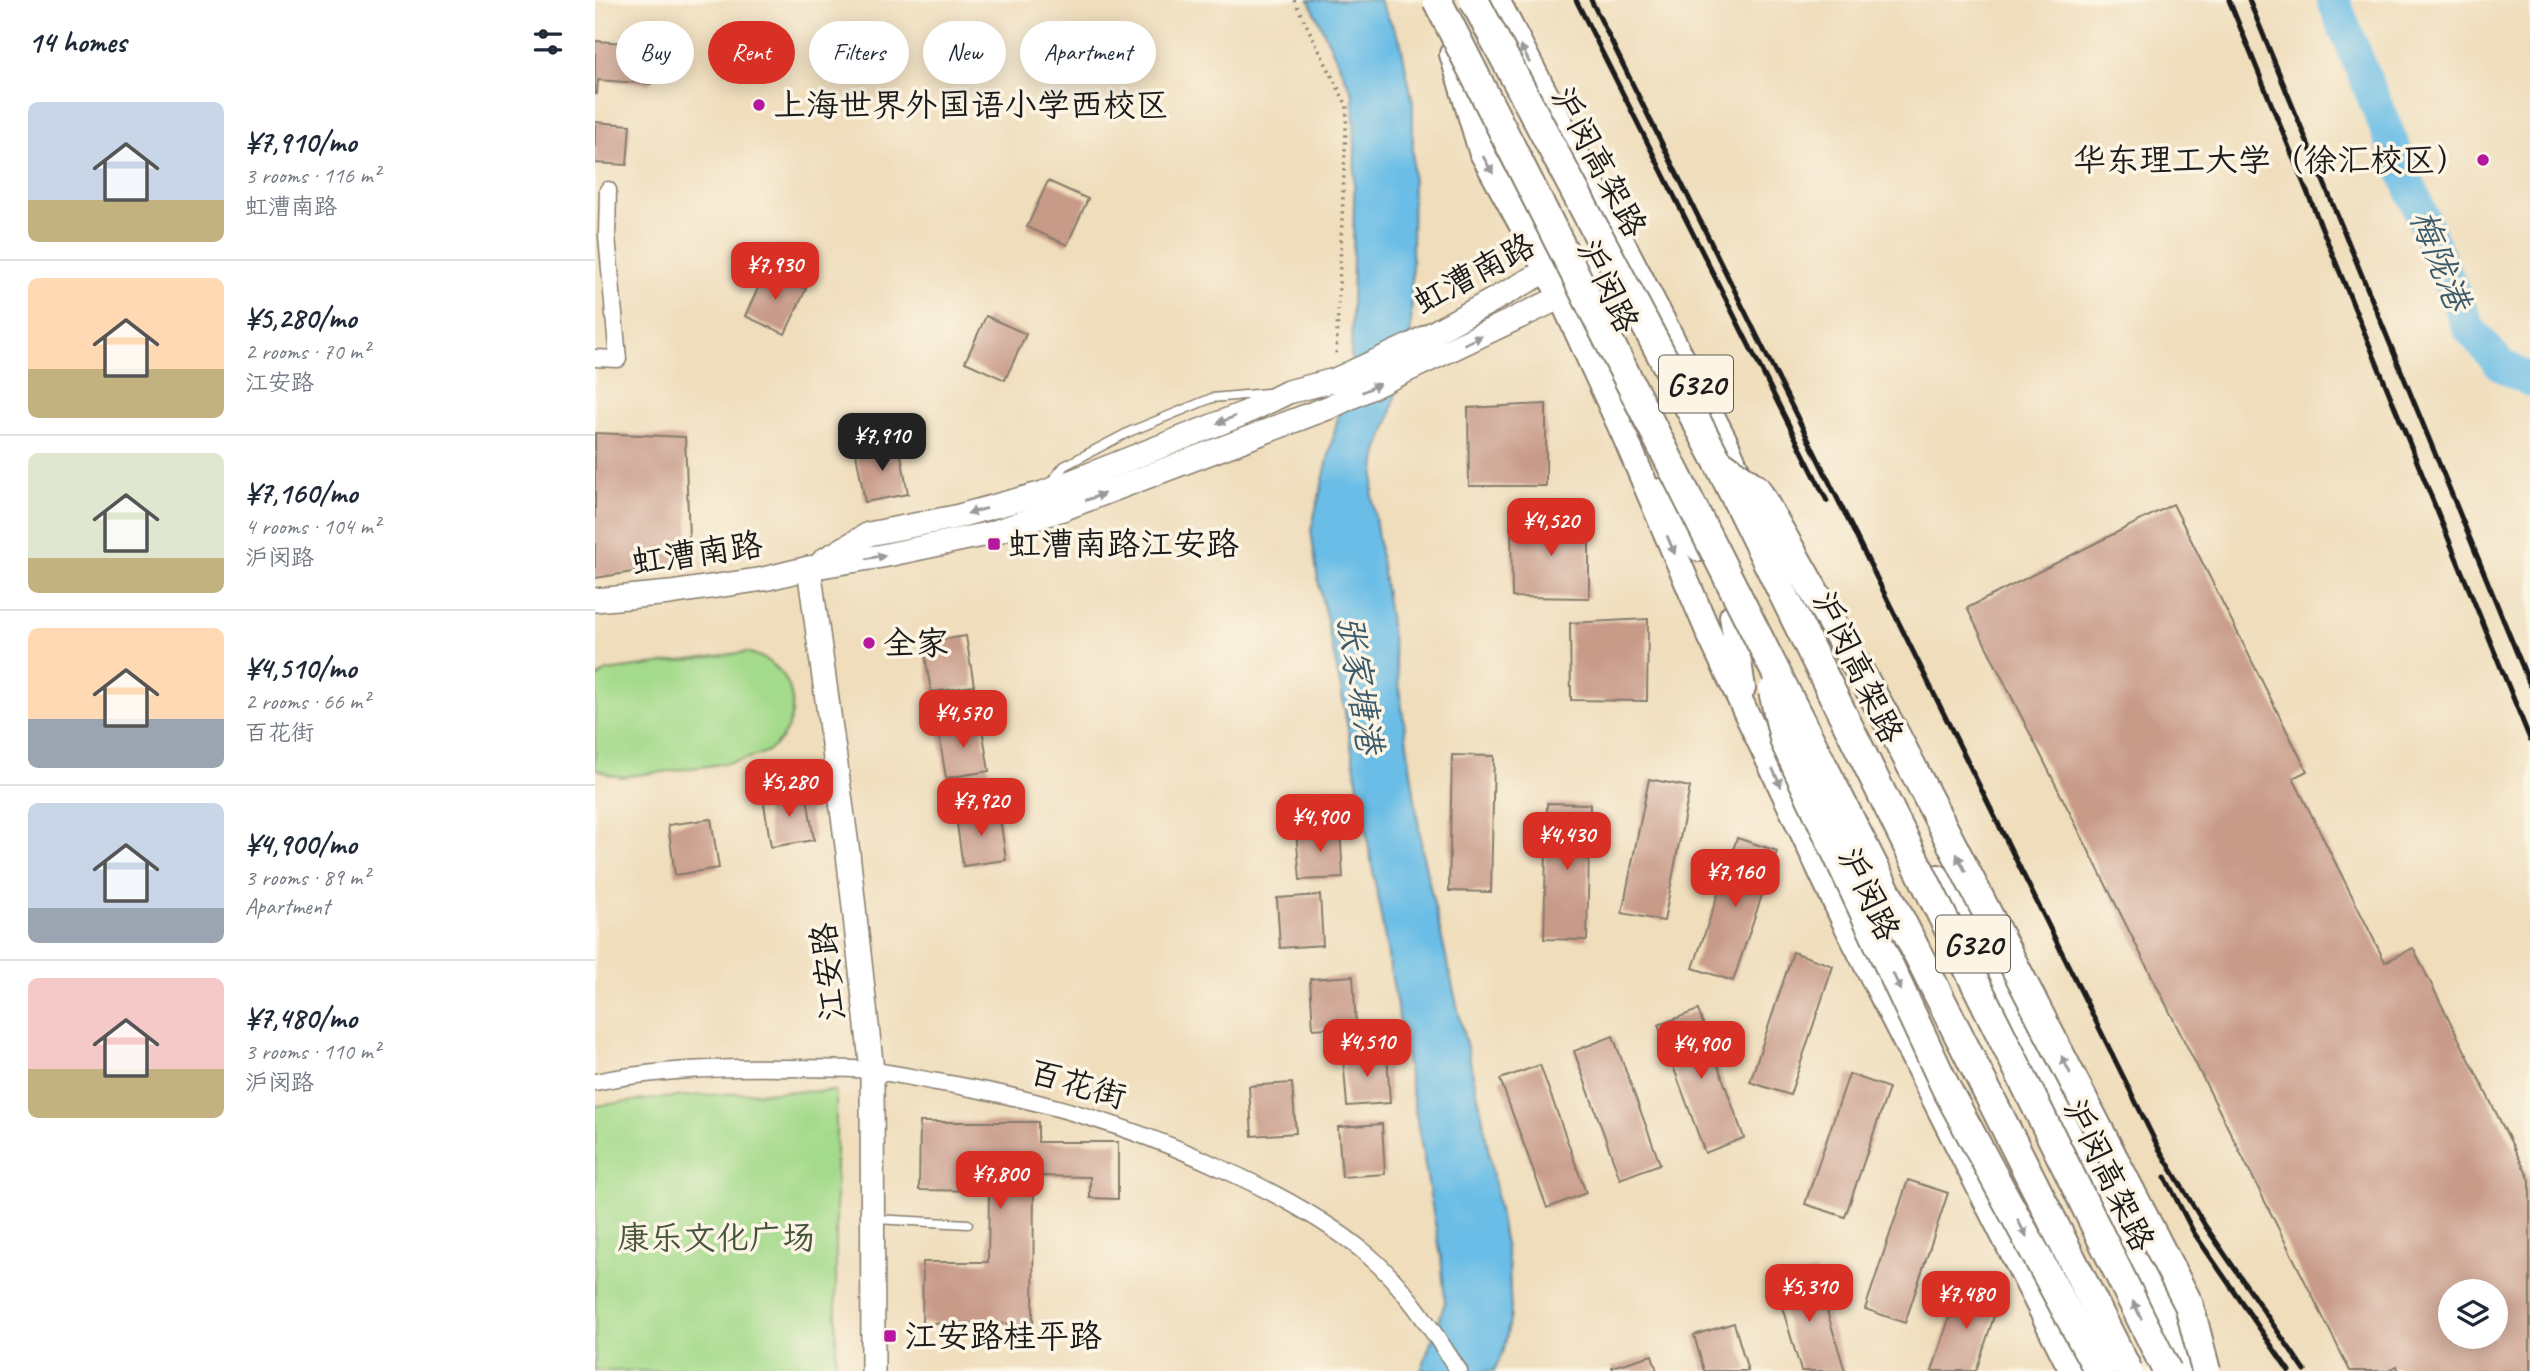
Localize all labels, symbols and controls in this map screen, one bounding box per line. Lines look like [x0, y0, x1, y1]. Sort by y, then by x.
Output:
chip: Buy [616, 21, 694, 84]
chip: Rent [708, 21, 795, 84]
chip: Filters [809, 21, 909, 84]
chip: New [923, 21, 1006, 84]
chip: Apartment [1020, 21, 1156, 84]
text: 14 homes [28, 23, 126, 61]
icon: filters [529, 23, 567, 61]
one-way arrow [1519, 44, 1530, 64]
street label: 沪闵高架路 [1542, 79, 1656, 245]
place label: 上海世界外国语小学西校区 [773, 84, 1169, 126]
marker: 上海世界外国语小学西校区 [751, 97, 767, 113]
text: ¥7,910/mo [245, 123, 356, 161]
icon: home [84, 130, 168, 214]
place label: 华东理工大学（徐汇校区） [2073, 139, 2469, 181]
marker: 华东理工大学（徐汇校区） [2475, 152, 2491, 168]
one-way arrow [1482, 156, 1494, 175]
text: 3 rooms · 116 m² [245, 161, 380, 190]
text: 虹漕南路 [245, 192, 337, 221]
water label: 梅陇港 [2399, 203, 2482, 320]
street label: 虹漕南路 [1406, 223, 1542, 323]
street label: 沪闵路 [1567, 232, 1649, 340]
pin: ¥7,930 [718, 243, 832, 302]
text: ¥7,930 [747, 250, 803, 279]
text: ¥5,280/mo [245, 299, 356, 337]
icon: home [84, 306, 168, 390]
one-way arrow [1463, 334, 1483, 345]
text: 2 rooms · 70 m² [245, 337, 369, 366]
road number: G320 [1659, 356, 1733, 412]
text: 江安路 [245, 368, 314, 397]
one-way arrow [1361, 382, 1381, 394]
pin: ¥7,910 [825, 414, 939, 473]
one-way arrow [1215, 415, 1236, 426]
text: ¥7,910 [854, 421, 910, 450]
text: ¥7,160/mo [245, 474, 357, 512]
icon: home [84, 481, 168, 565]
one-way arrow [1085, 492, 1106, 503]
pin: ¥4,520 [1494, 498, 1608, 558]
one-way arrow [966, 506, 988, 517]
text: ¥4,520 [1523, 506, 1579, 535]
text: 4 rooms · 104 m² [245, 512, 380, 541]
street label: 虹漕南路 [629, 523, 765, 583]
place label: 虹漕南路江安路 [1008, 523, 1239, 565]
one-way arrow [1666, 535, 1677, 556]
marker: 虹漕南路江安路 [986, 536, 1002, 552]
text: 沪闵路 [245, 543, 314, 572]
one-way arrow [865, 551, 887, 562]
street label: 沪闵高架路 [1803, 584, 1913, 750]
water label: 张家塘港 [1327, 611, 1394, 760]
place label: 全家 [883, 622, 949, 664]
marker: 全家 [861, 635, 877, 651]
text: ¥4,510/mo [245, 649, 356, 687]
icon: home [84, 656, 168, 740]
text: 2 rooms · 66 m² [245, 687, 369, 716]
pin: ¥4,570 [906, 690, 1020, 750]
text: ¥4,570 [935, 698, 991, 727]
text: 百花街 [245, 718, 314, 747]
pin: ¥5,280 [732, 760, 846, 819]
text: ¥5,280 [761, 767, 817, 796]
one-way arrow [1771, 768, 1783, 788]
pin: ¥7,920 [924, 778, 1038, 838]
text: ¥7,920 [953, 786, 1009, 815]
pin: ¥4,900 [1263, 794, 1377, 854]
text: ¥4,900 [1292, 802, 1348, 831]
pin: ¥4,430 [1510, 812, 1624, 872]
text: ¥4,430 [1539, 820, 1595, 849]
text: ¥4,900/mo [245, 825, 357, 863]
icon: home [84, 831, 168, 915]
street label: 沪闵路 [1828, 840, 1910, 948]
pin: ¥7,160 [1678, 850, 1792, 909]
one-way arrow [1956, 853, 1967, 873]
text: ¥7,160 [1707, 857, 1763, 886]
text: 3 rooms · 89 m² [245, 863, 369, 892]
text: Apartment [245, 892, 330, 921]
road number: G320 [1936, 916, 2010, 973]
street label: 江安路 [802, 921, 854, 1023]
one-way arrow [1891, 972, 1903, 992]
text: ¥7,480/mo [245, 999, 357, 1037]
icon: home [84, 1006, 168, 1090]
pin: ¥4,510 [1310, 1020, 1424, 1079]
pin: ¥4,900 [1644, 1021, 1758, 1081]
text: ¥4,510 [1339, 1027, 1395, 1056]
text: ¥4,900 [1673, 1029, 1729, 1058]
text: 3 rooms · 110 m² [245, 1037, 380, 1066]
street label: 百花街 [1025, 1050, 1131, 1118]
one-way arrow [2060, 1055, 2072, 1075]
text: 沪闵路 [245, 1068, 314, 1097]
street label: 沪闵高架路 [2054, 1092, 2164, 1258]
pin: ¥7,800 [943, 1152, 1057, 1211]
text: ¥7,800 [972, 1159, 1028, 1188]
park label: 康乐文化广场 [617, 1217, 815, 1259]
one-way arrow [2016, 1219, 2028, 1238]
pin: ¥5,310 [1752, 1264, 1866, 1324]
text: ¥5,310 [1781, 1272, 1837, 1301]
pin: ¥7,480 [1909, 1272, 2023, 1331]
text: ¥7,480 [1938, 1279, 1994, 1308]
map controls [2438, 1279, 2508, 1349]
button: layers [2438, 1279, 2508, 1349]
one-way arrow [2131, 1300, 2143, 1320]
place label: 江安路桂平路 [904, 1315, 1102, 1357]
marker: 江安路桂平路 [882, 1328, 898, 1344]

